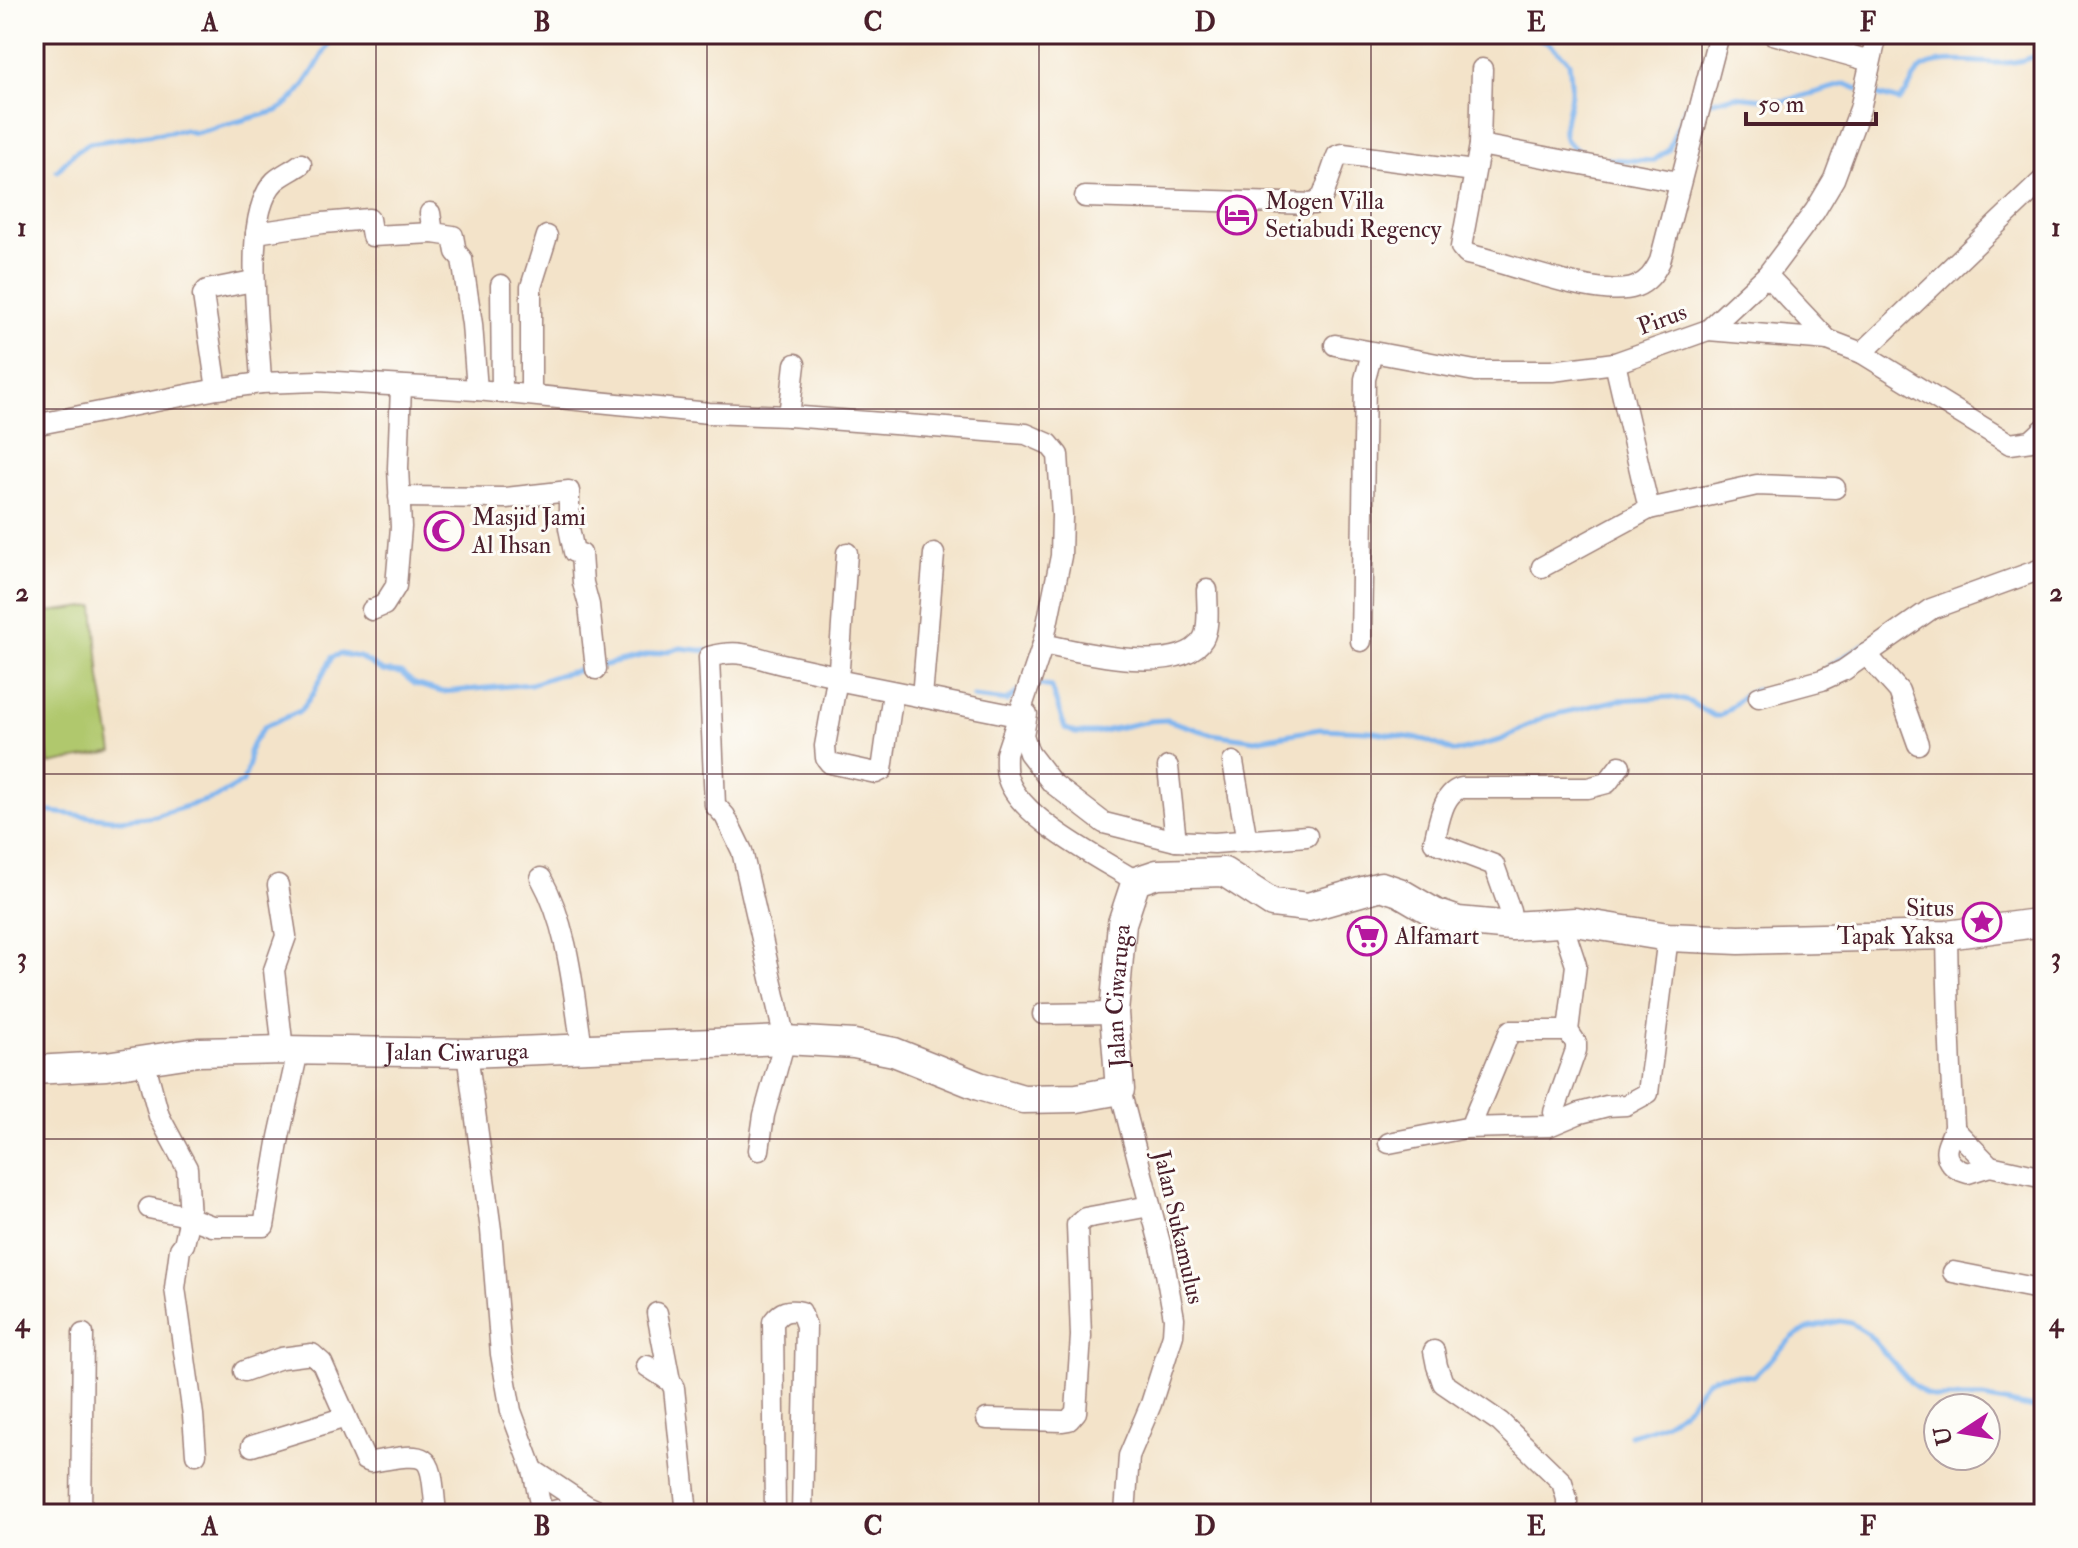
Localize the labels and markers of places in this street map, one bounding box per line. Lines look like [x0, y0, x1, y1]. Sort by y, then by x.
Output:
place label: Mogen Villa Setiabudi Regency [1265, 186, 1442, 245]
hotel icon: Mogen Villa Setiabudi Regency [1216, 194, 1258, 236]
place label: Masjid Jami Al Ihsan [471, 502, 586, 561]
mosque icon: Masjid Jami Al Ihsan [423, 510, 465, 552]
place label: Situs Tapak Yaksa [1837, 893, 1955, 952]
place icon: Situs Tapak Yaksa [1961, 901, 2003, 943]
supermarket icon: Alfamart [1346, 915, 1388, 957]
place label: Alfamart [1394, 921, 1479, 952]

